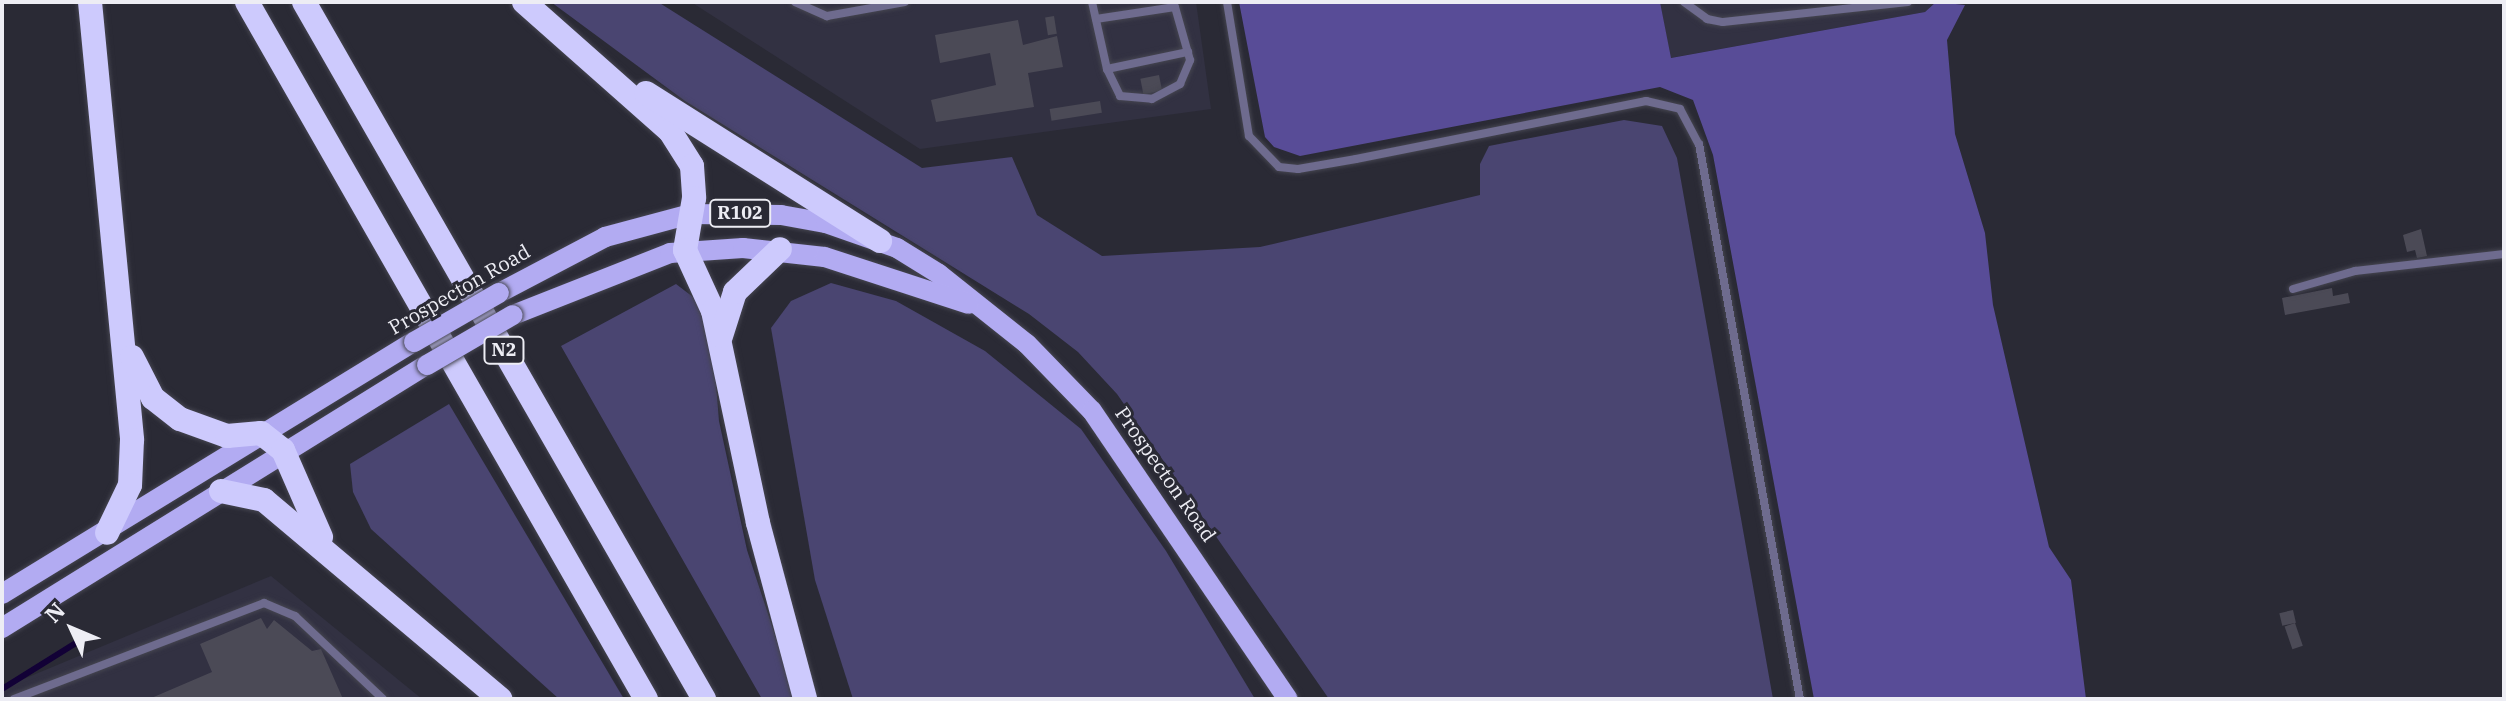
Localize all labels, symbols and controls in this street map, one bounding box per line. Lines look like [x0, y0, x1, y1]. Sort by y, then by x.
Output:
road number: R102 [708, 199, 772, 227]
street label: Prospecton Road [384, 239, 534, 339]
road number: N2 [482, 336, 526, 364]
street label: Prospecton Road [1111, 402, 1221, 546]
north arrow [32, 589, 112, 669]
text: N [38, 596, 71, 628]

